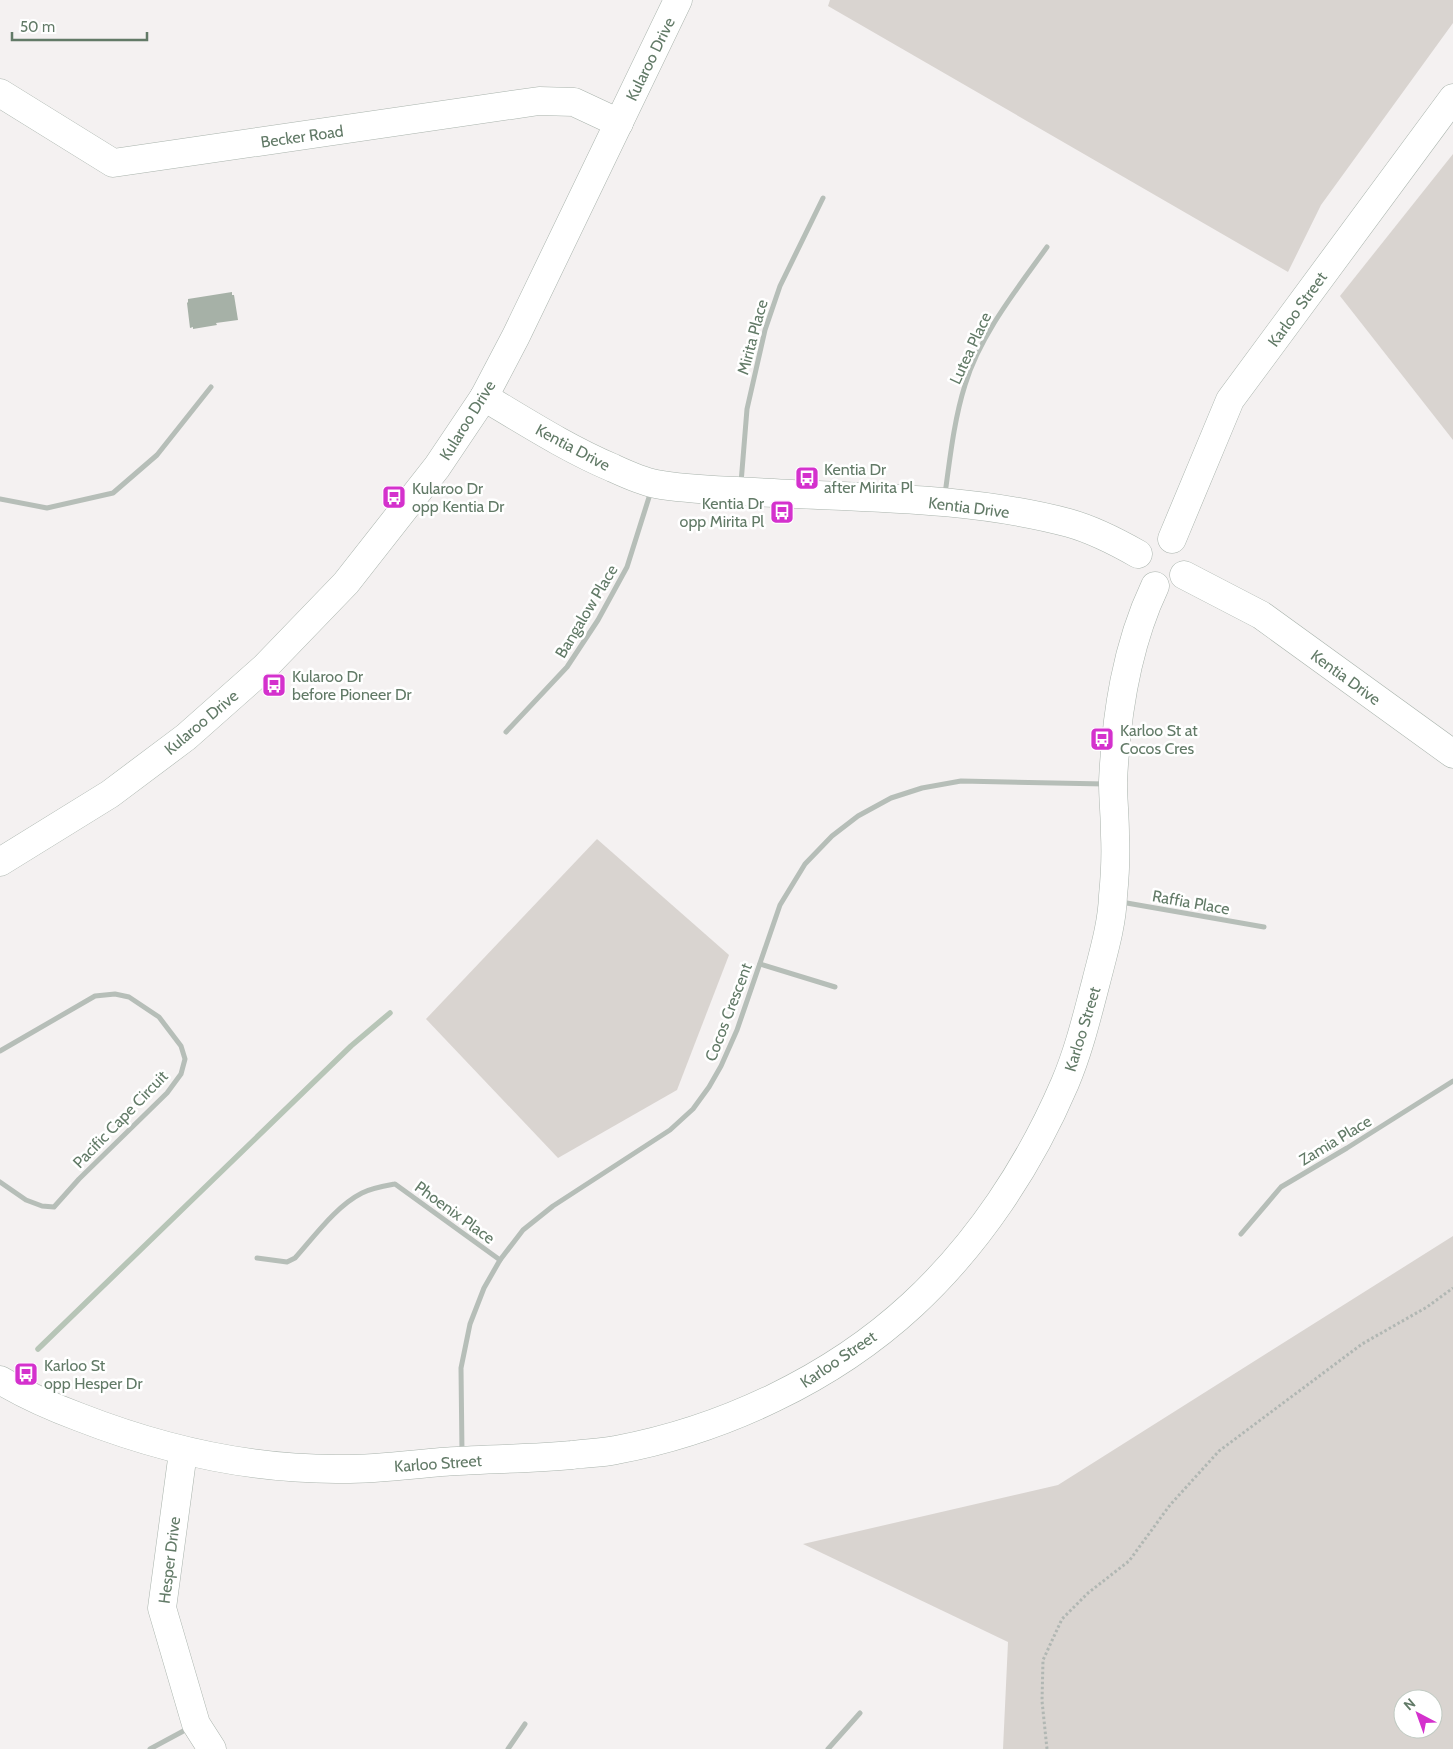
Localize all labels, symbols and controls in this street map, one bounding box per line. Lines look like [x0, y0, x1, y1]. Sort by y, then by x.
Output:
scale bar [12, 10, 148, 42]
street label: Kularoo Drive [622, 14, 679, 104]
text: 50 m [20, 18, 55, 36]
street label: Becker Road [259, 121, 345, 152]
street label: Karloo Street [1264, 268, 1331, 350]
street label: Mirita Place [733, 297, 772, 377]
street label: Lutea Place [946, 309, 995, 387]
street label: Kularoo Drive [435, 377, 499, 464]
street label: Kentia Drive [532, 420, 613, 475]
place label: Kentia Dr after Mirita Pl [824, 460, 913, 497]
bus stop icon: Kentia Dr after Mirita Pl [794, 465, 820, 491]
place label: Kularoo Dr opp Kentia Dr [412, 479, 505, 516]
bus stop icon: Kularoo Dr opp Kentia Dr [381, 484, 407, 510]
street label: Kentia Drive [927, 493, 1011, 522]
place label: Kentia Dr opp Mirita Pl [680, 494, 765, 531]
bus stop icon: Kentia Dr opp Mirita Pl [769, 499, 795, 525]
street label: Bangalow Place [551, 561, 622, 661]
street label: Kentia Drive [1307, 646, 1384, 709]
place label: Kularoo Dr before Pioneer Dr [292, 667, 412, 704]
bus stop icon: Kularoo Dr before Pioneer Dr [261, 672, 287, 698]
street label: Kularoo Drive [161, 686, 242, 759]
place label: Karloo St at Cocos Cres [1120, 721, 1198, 758]
bus stop icon: Karloo St at Cocos Cres [1089, 726, 1115, 752]
street label: Raffia Place [1151, 886, 1231, 919]
street label: Cocos Crescent [701, 960, 756, 1064]
street label: Karloo Street [1061, 984, 1105, 1074]
street label: Pacific Cape Circuit [69, 1066, 172, 1172]
street label: Zamia Place [1296, 1111, 1375, 1169]
street label: Phoenix Place [411, 1177, 498, 1248]
street label: Karloo Street [797, 1327, 880, 1392]
place label: Karloo St opp Hesper Dr [44, 1356, 143, 1393]
bus stop icon: Karloo St opp Hesper Dr [13, 1361, 39, 1387]
street label: Karloo Street [394, 1451, 483, 1476]
street label: Hesper Drive [155, 1515, 184, 1605]
north arrow [1393, 1689, 1443, 1739]
text: N [1400, 1694, 1419, 1714]

